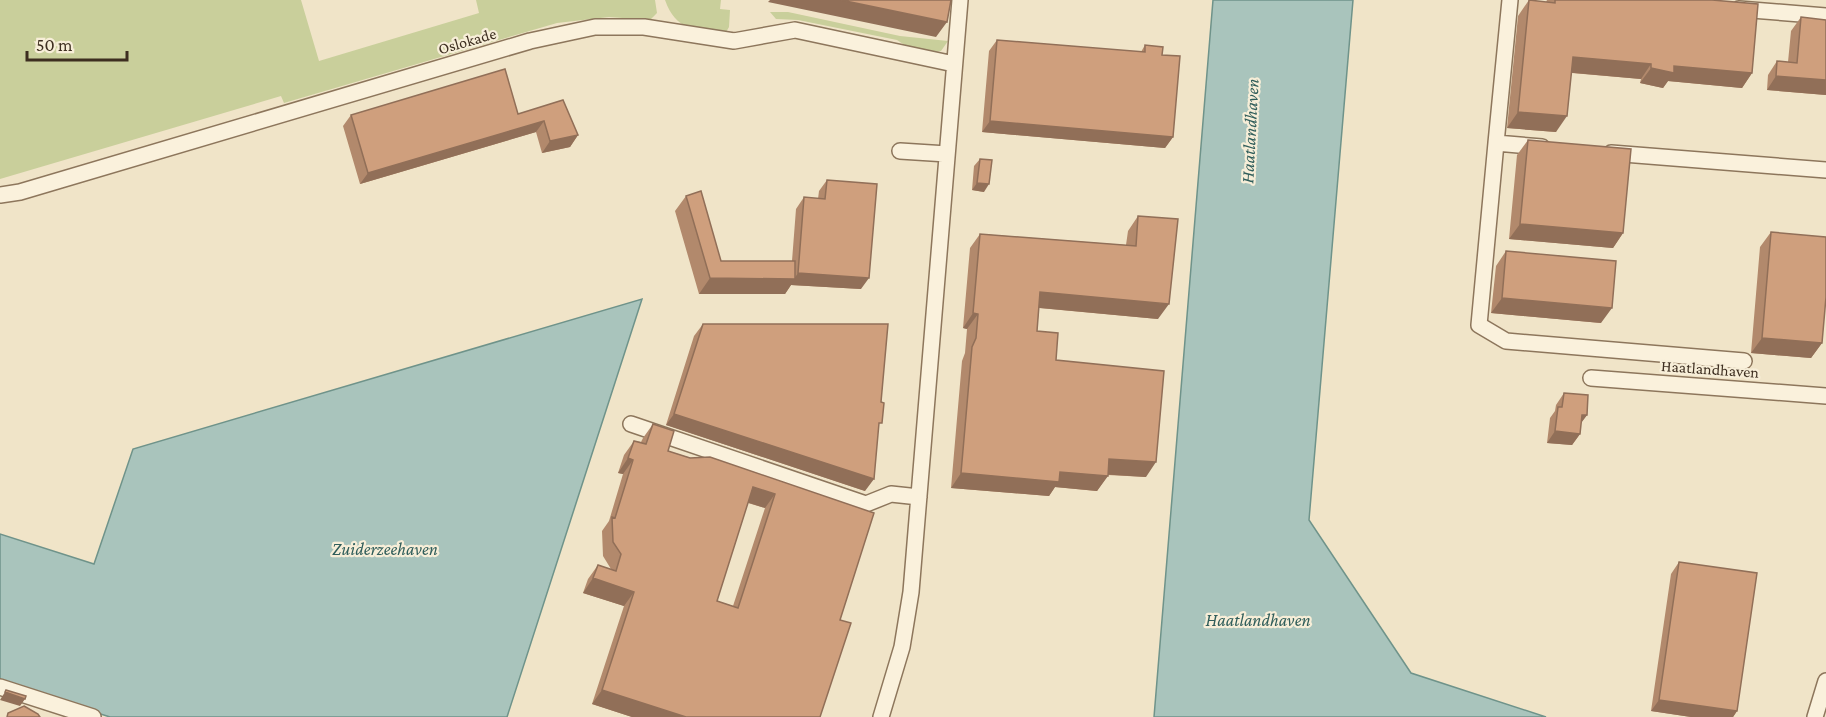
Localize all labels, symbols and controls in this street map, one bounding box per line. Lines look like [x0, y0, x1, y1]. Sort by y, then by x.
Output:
scale bar [27, 24, 128, 62]
street label: Oslokade [436, 25, 498, 57]
text: 50 m [36, 35, 73, 55]
water label: Haatlandhaven [1237, 78, 1263, 184]
street label: Haatlandhaven [1661, 357, 1760, 381]
water label: Zuiderzeehaven [332, 539, 438, 559]
water label: Haatlandhaven [1205, 610, 1311, 630]

